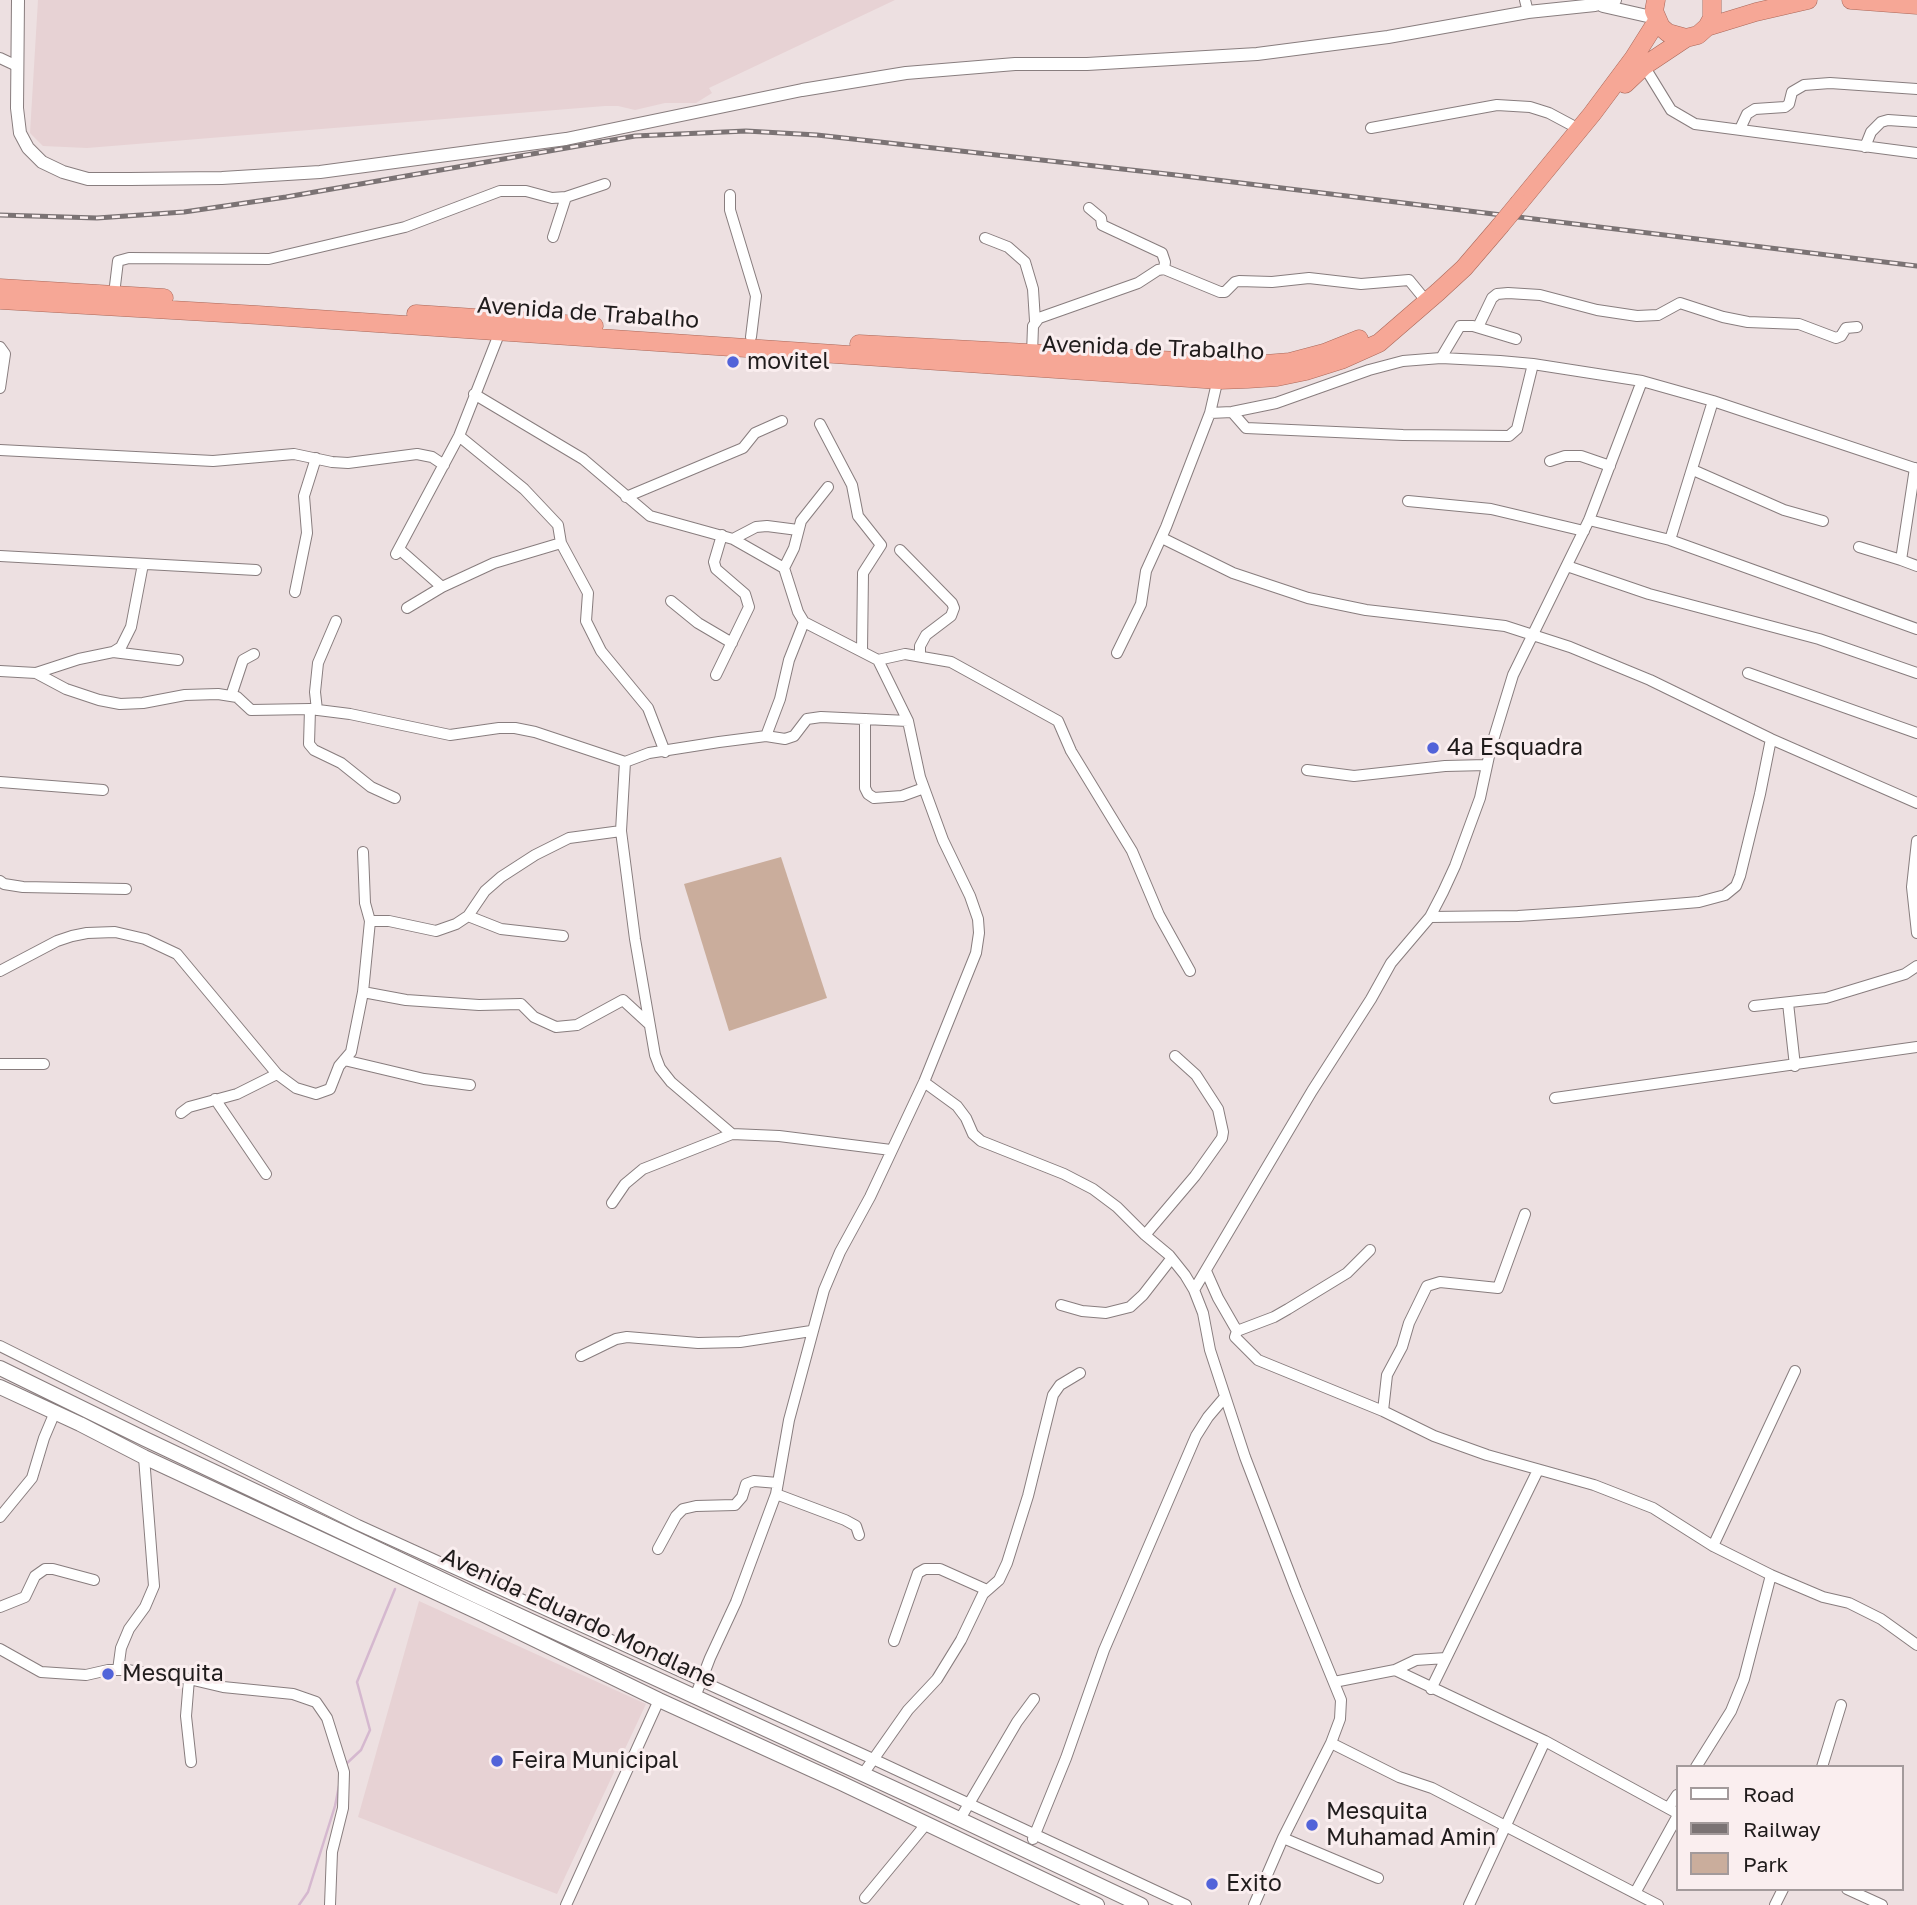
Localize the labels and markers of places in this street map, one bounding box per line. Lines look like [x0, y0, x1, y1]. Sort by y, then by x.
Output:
place label: movitel [747, 348, 830, 376]
marker: movitel [725, 354, 741, 370]
place label: 4a Esquadra [1447, 734, 1583, 762]
marker: 4a Esquadra [1425, 740, 1441, 756]
place label: Mesquita [122, 1660, 224, 1688]
marker: Mesquita [100, 1666, 116, 1682]
place label: Feira Municipal [511, 1747, 679, 1775]
marker: Feira Municipal [489, 1753, 505, 1769]
place label: Mesquita Muhamad Amin [1326, 1798, 1496, 1852]
marker: Mesquita Muhamad Amin [1304, 1817, 1320, 1833]
place label: Exito [1226, 1870, 1282, 1898]
marker: Exito [1204, 1876, 1220, 1892]

